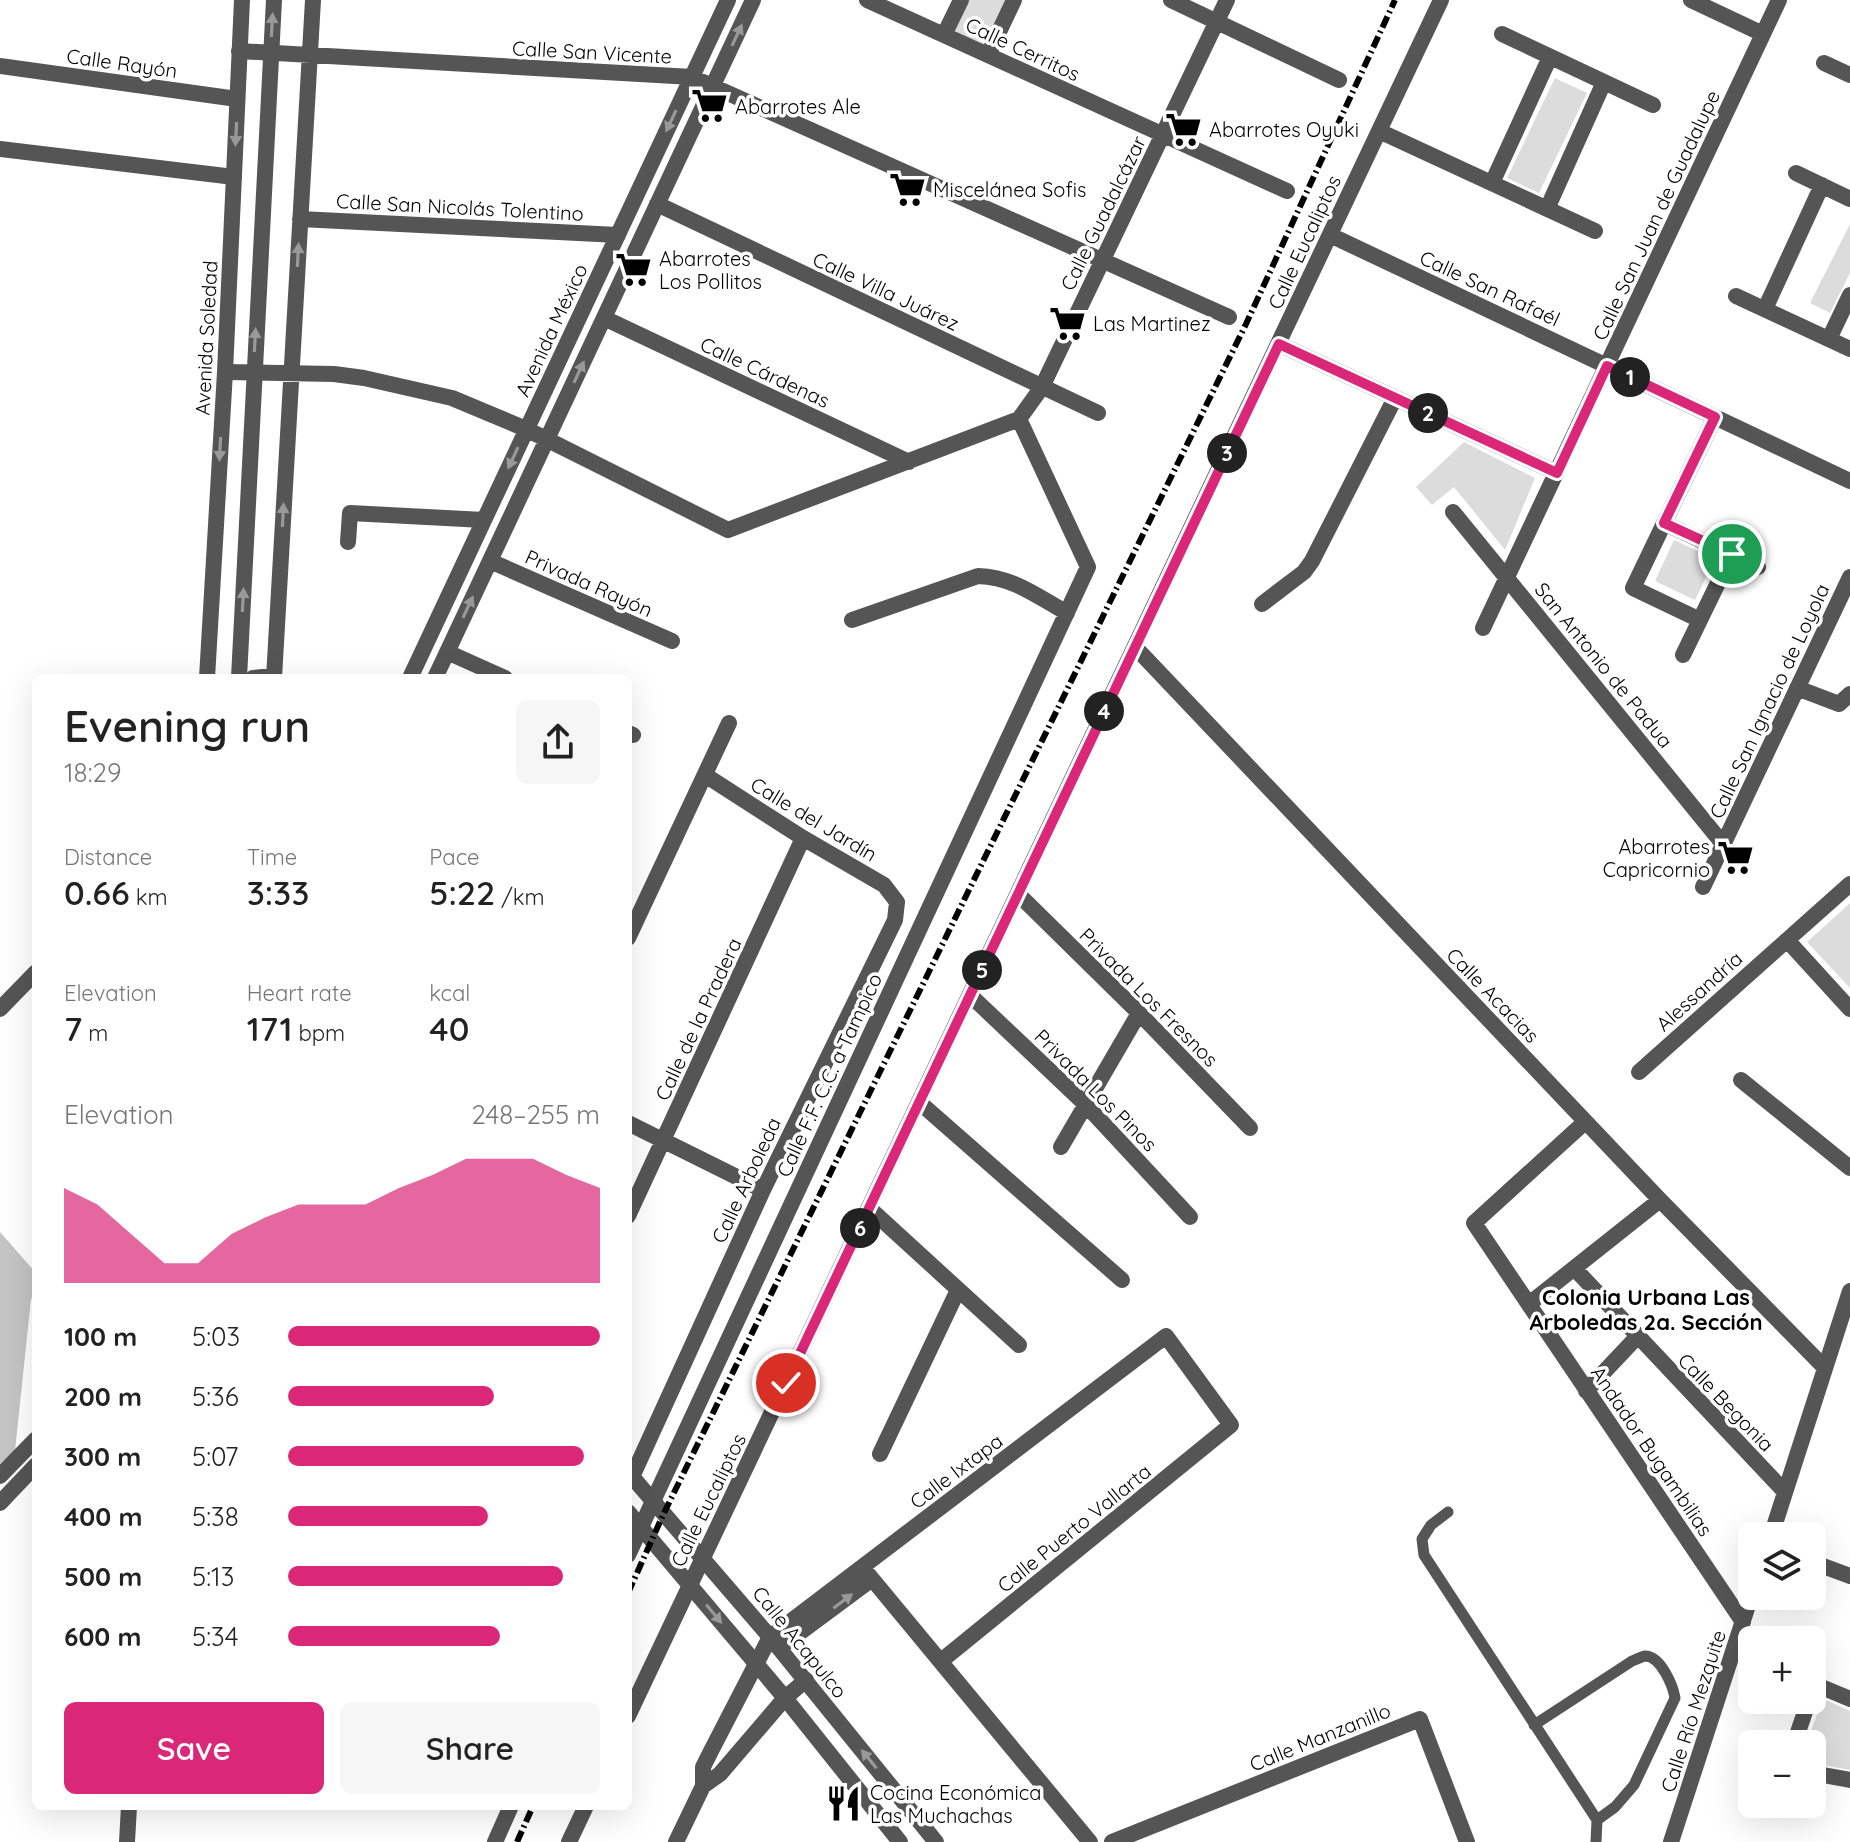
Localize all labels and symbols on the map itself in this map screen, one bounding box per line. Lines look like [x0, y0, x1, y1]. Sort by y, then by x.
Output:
one-way arrow [266, 12, 279, 37]
street label: Calle Cerritos [962, 12, 1084, 86]
one-way arrow [730, 23, 744, 47]
street label: Calle San Vicente [511, 35, 673, 69]
street label: Calle Rayón [65, 43, 179, 83]
street label: Calle San Juan de Guadalupe [1587, 86, 1725, 344]
supermarket icon: Abarrotes Ale [690, 87, 728, 125]
place label: Abarrotes Ale [735, 94, 861, 119]
one-way arrow [664, 110, 678, 133]
supermarket icon: Abarrotes Oyuki [1164, 110, 1202, 148]
place label: Abarrotes Oyuki [1209, 117, 1359, 142]
one-way arrow [229, 122, 242, 147]
street label: Calle Guadalcázar [1055, 131, 1151, 294]
supermarket icon: Miscelánea Sofis [888, 170, 926, 208]
street label: Calle Eucaliptos [1262, 171, 1346, 313]
place label: Miscelánea Sofis [933, 177, 1086, 202]
street label: Calle San Nicolás Tolentino [336, 188, 584, 226]
one-way arrow [292, 242, 305, 267]
street label: Calle San Rafaél [1416, 245, 1564, 331]
place label: Abarrotes Los Pollitos [659, 246, 762, 294]
street label: Calle Villa Juárez [809, 246, 963, 336]
supermarket icon: Abarrotes Los Pollitos [614, 250, 652, 288]
street label: Avenida Soledad [189, 260, 223, 416]
street label: Avenida México [509, 260, 593, 400]
supermarket icon: Las Martinez [1048, 304, 1086, 342]
place label: Las Martinez [1093, 311, 1210, 336]
one-way arrow [249, 327, 262, 352]
street label: Calle Cárdenas [696, 331, 834, 413]
pin: 1 [1610, 357, 1650, 397]
one-way arrow [572, 360, 586, 384]
pin: 2 [1408, 393, 1448, 433]
pin: 3 [1207, 433, 1247, 473]
one-way arrow [214, 437, 227, 462]
one-way arrow [506, 446, 520, 470]
one-way arrow [277, 502, 290, 527]
pin [1698, 520, 1766, 588]
street label: Privada Rayón [521, 544, 657, 622]
street label: San Antonio de Padua [1530, 577, 1678, 753]
street label: Calle San Ignacio de Loyola [1704, 580, 1834, 822]
one-way arrow [236, 587, 249, 612]
one-way arrow [461, 596, 475, 619]
pin: 4 [1084, 691, 1124, 731]
street label: Calle del Jardín [746, 771, 882, 867]
place label: Abarrotes Capricornio [1603, 834, 1710, 882]
supermarket icon: Abarrotes Capricornio [1717, 838, 1755, 876]
street label: Privada Los Fresnos [1074, 922, 1224, 1072]
street label: Calle de la Pradera [649, 934, 747, 1104]
street label: Calle Acacias [1441, 942, 1545, 1048]
street label: Alessandría [1651, 946, 1747, 1036]
pin: 5 [962, 950, 1002, 990]
street label: Calle F.F. C.C. a Tampico [771, 969, 887, 1181]
street label: Privada Los Pinos [1030, 1024, 1162, 1156]
street label: Calle Arboleda [706, 1113, 786, 1247]
pin: 6 [840, 1208, 880, 1248]
district label: Colonia Urbana Las Arboledas 2a. Sección [1529, 1283, 1763, 1336]
street label: Calle Begonia [1673, 1348, 1779, 1456]
pin [752, 1349, 820, 1417]
street label: Andador Bugambilias [1586, 1361, 1718, 1541]
street label: Calle Ixtapa [905, 1428, 1007, 1514]
street label: Calle Eucaliptos [665, 1429, 751, 1571]
street label: Calle Puerto Vallarta [992, 1458, 1156, 1598]
street label: Calle Acapulco [747, 1581, 853, 1703]
one-way arrow [833, 1593, 853, 1609]
one-way arrow [705, 1604, 722, 1624]
street label: Calle Río Mezquite [1655, 1627, 1731, 1795]
street label: Calle Manzanillo [1246, 1697, 1394, 1777]
one-way arrow [861, 1749, 878, 1770]
place label: Cocina Económica Las Muchachas [870, 1780, 1041, 1828]
restaurant icon: Cocina Económica Las Muchachas [825, 1784, 863, 1822]

